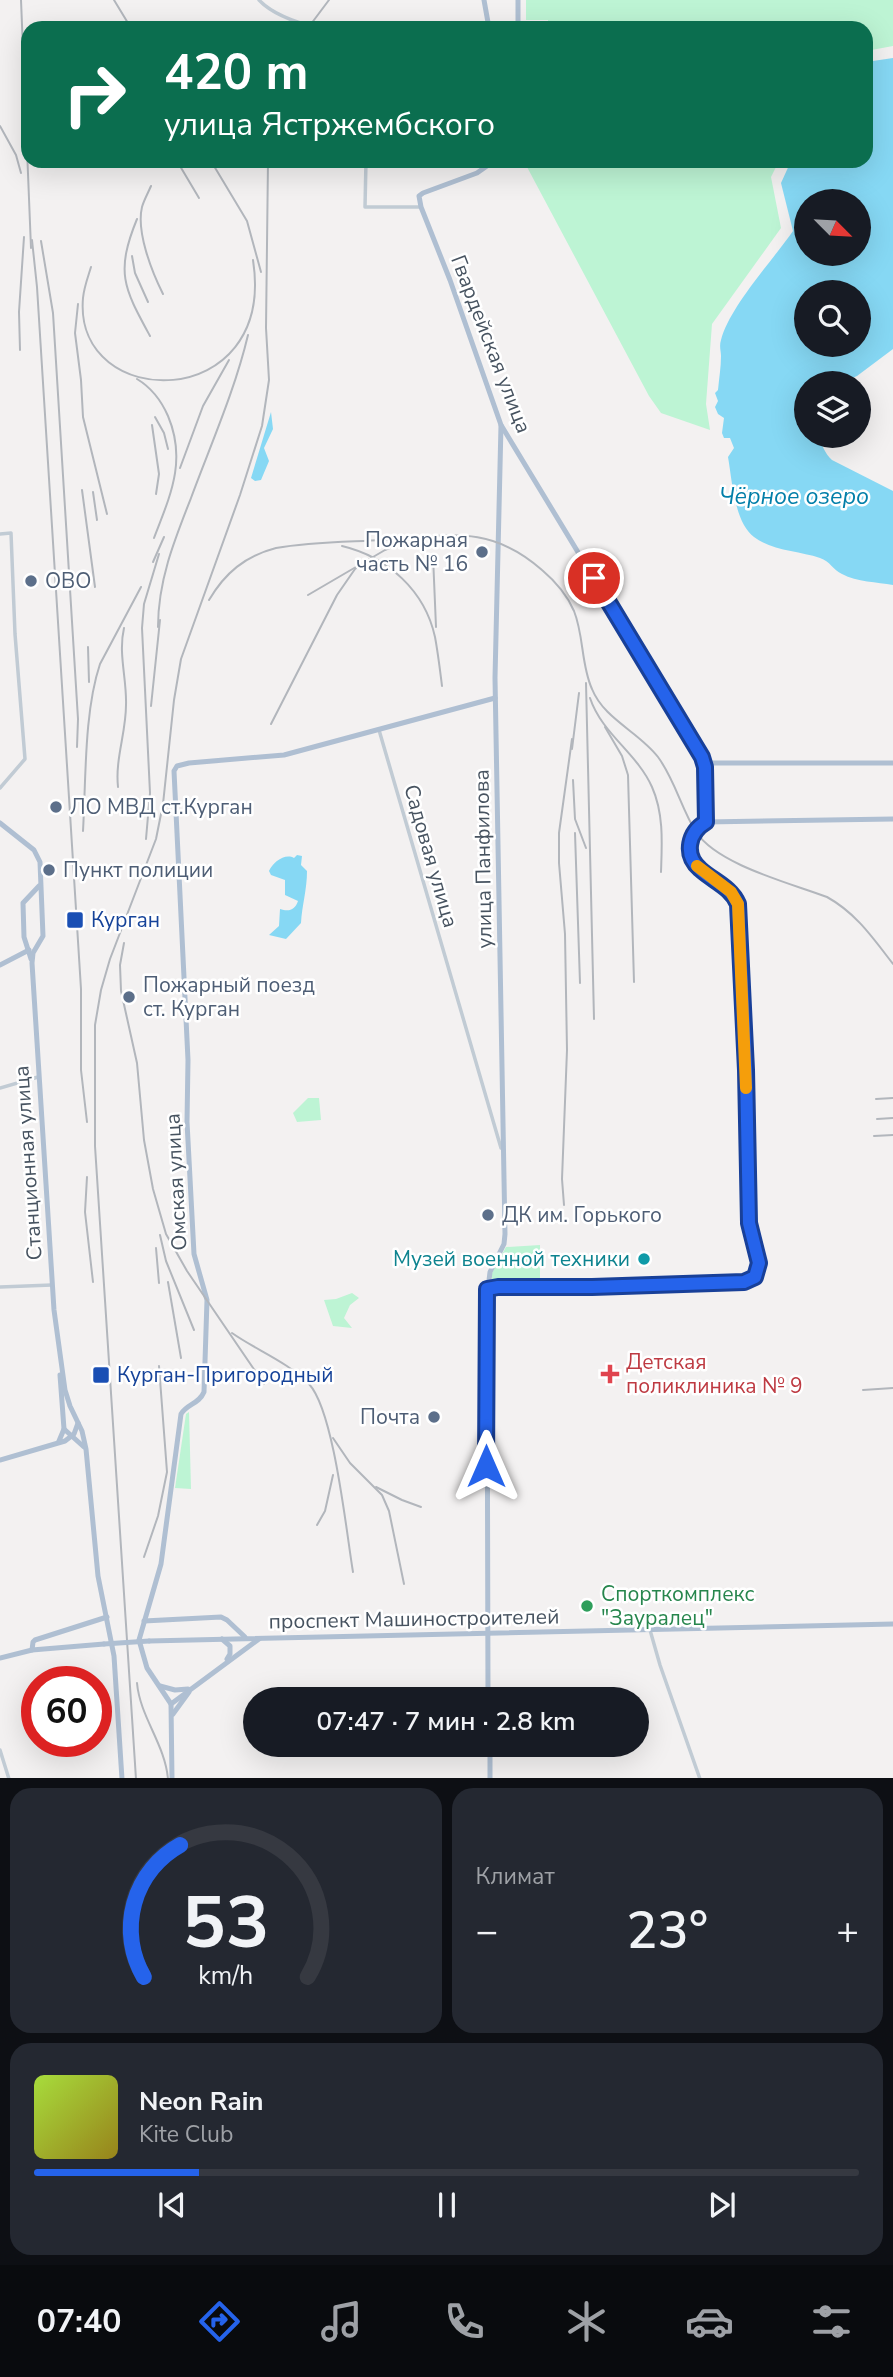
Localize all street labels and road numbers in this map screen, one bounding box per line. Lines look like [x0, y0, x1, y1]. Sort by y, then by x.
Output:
street label: Гвардейская улица [444, 251, 538, 437]
street label: улица Панфилова [467, 769, 499, 949]
street label: Садовая улица [397, 781, 465, 931]
street label: Станционная улица [7, 1065, 49, 1261]
street label: Омская улица [158, 1113, 194, 1251]
street label: проспект Машиностроителей [268, 1602, 560, 1636]

